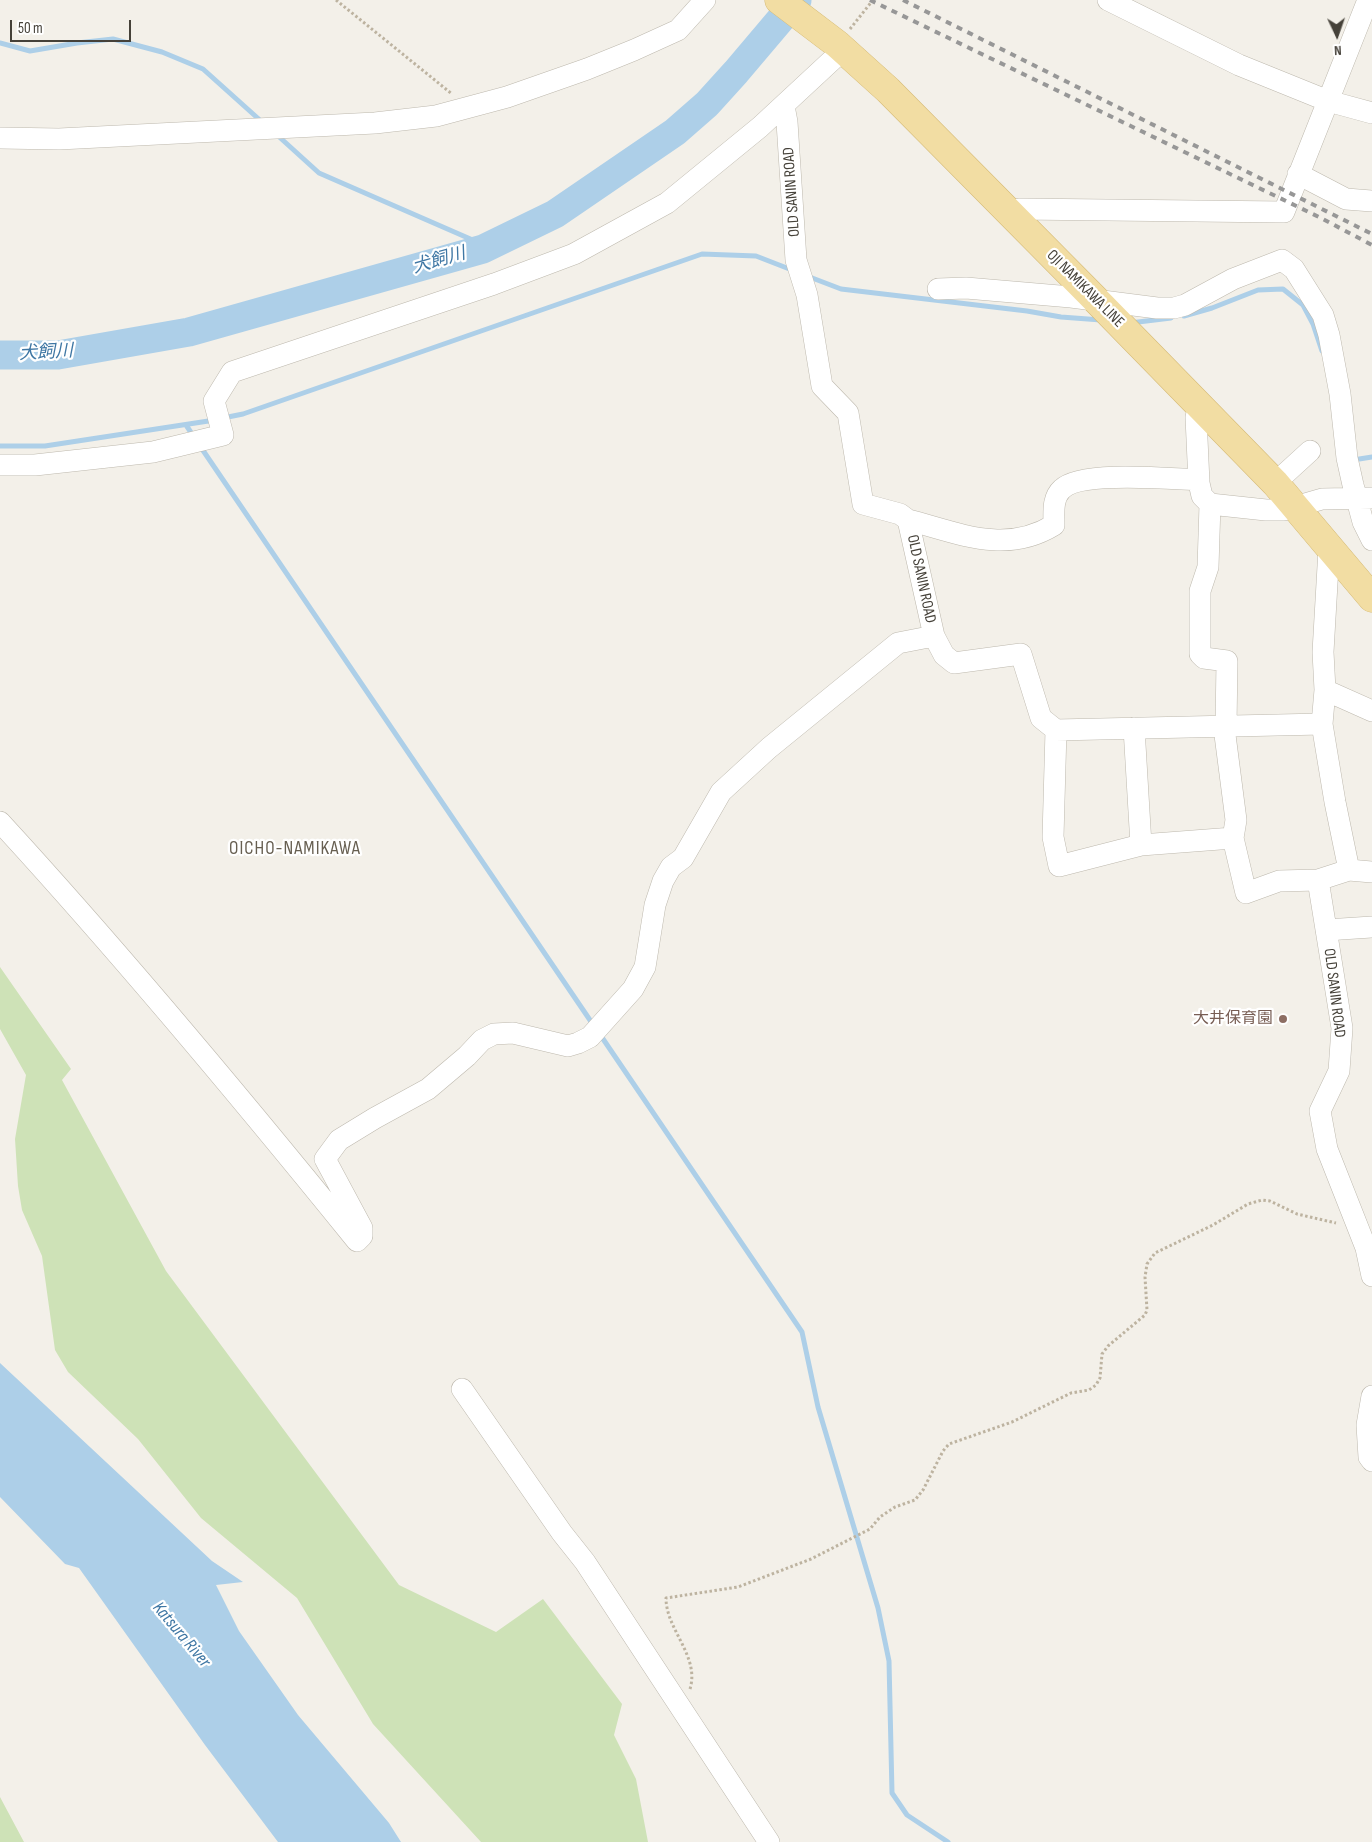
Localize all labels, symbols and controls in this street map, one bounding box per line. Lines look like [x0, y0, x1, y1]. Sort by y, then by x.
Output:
scale bar [12, 10, 134, 42]
north arrow [1312, 10, 1362, 60]
text: 50 m [18, 19, 43, 38]
text: N [1334, 42, 1342, 59]
street label: OLD SANIN ROAD [779, 147, 805, 237]
water label: 犬飼川 [410, 243, 468, 279]
street label: OJI NAMIKAWA LINE [1042, 246, 1128, 332]
water label: 犬飼川 [18, 341, 74, 365]
street label: OLD SANIN ROAD [902, 533, 940, 625]
district label: OICHO-NAMIKAWA [227, 838, 363, 860]
street label: OLD SANIN ROAD [1319, 947, 1349, 1039]
place label: 大井保育園 [1193, 1009, 1273, 1029]
marker: 大井保育園 [1277, 1013, 1289, 1025]
water label: Katsura River [147, 1598, 215, 1672]

